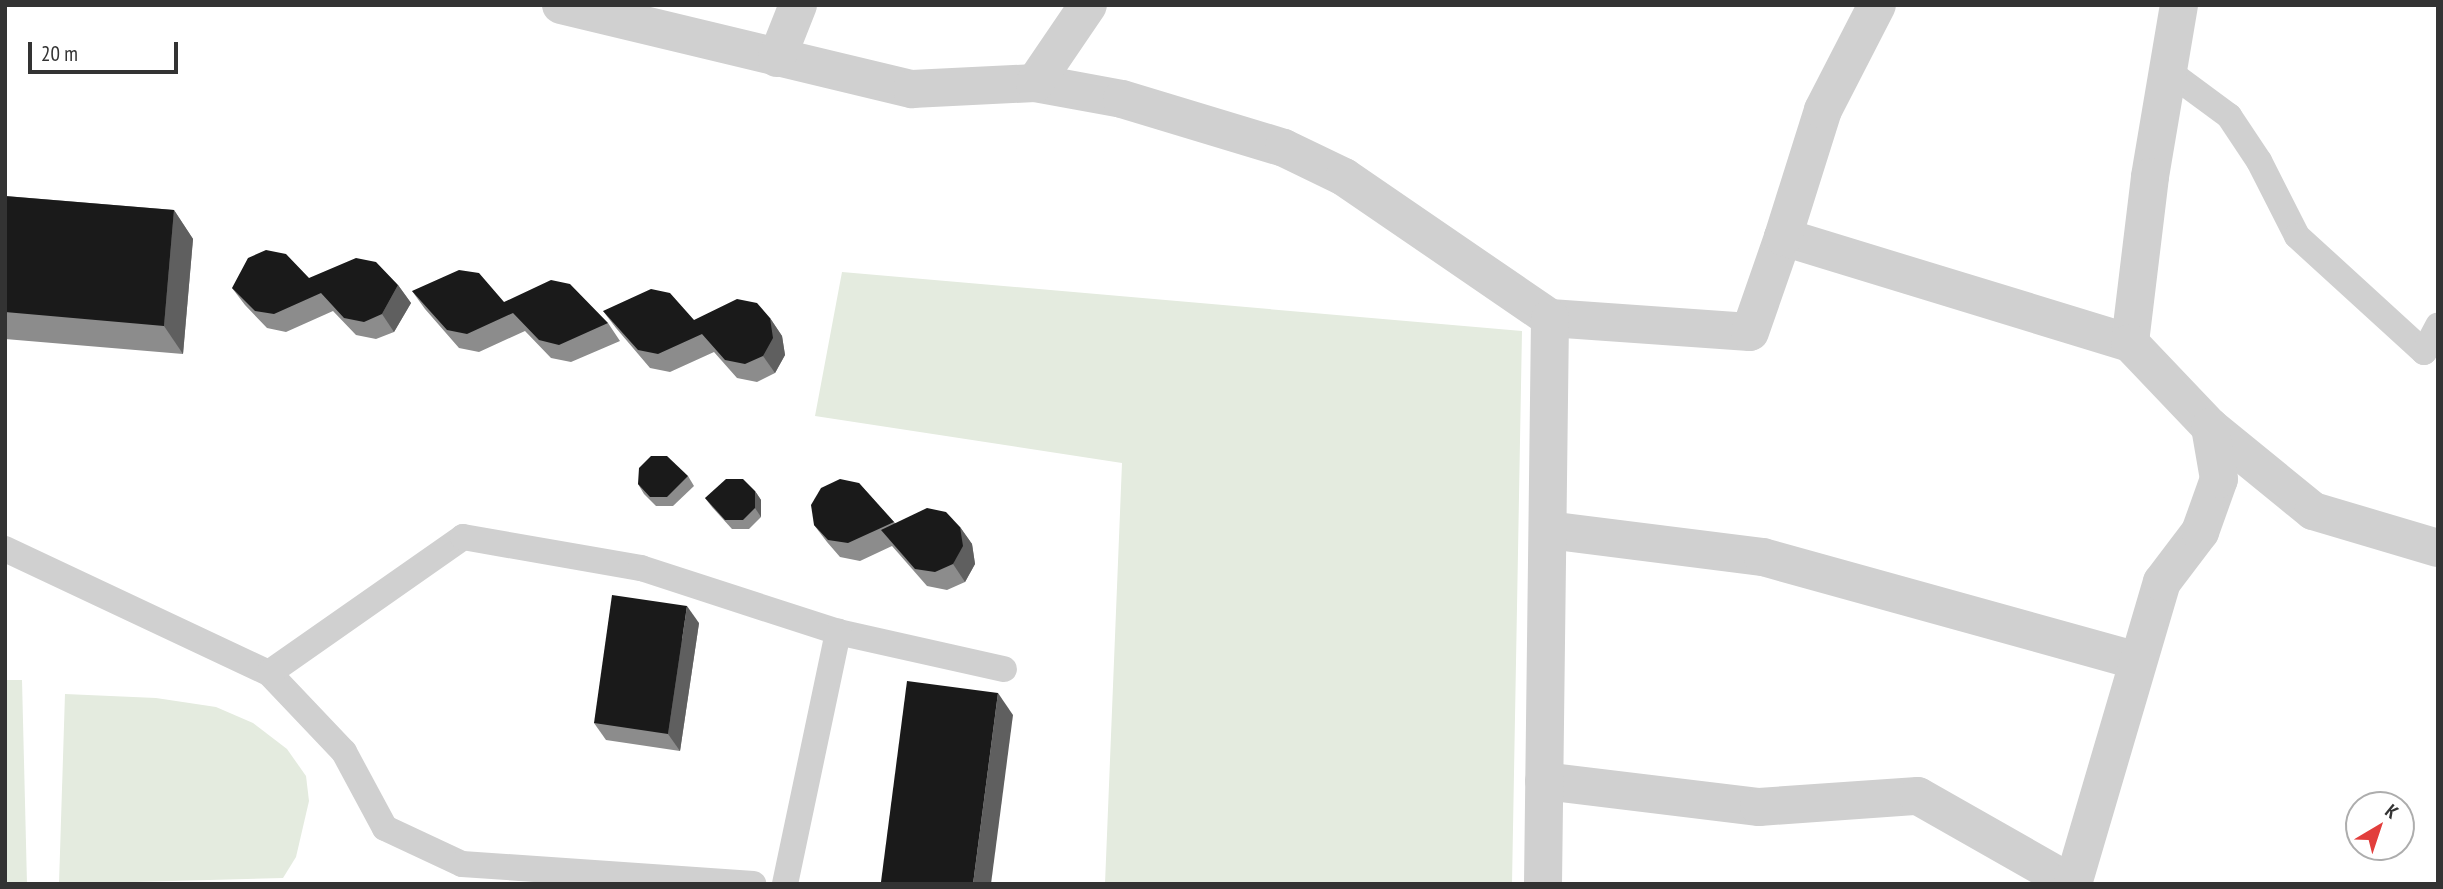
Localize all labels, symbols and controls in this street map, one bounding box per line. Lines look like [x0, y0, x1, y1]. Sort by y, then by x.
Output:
scale bar [32, 28, 182, 72]
text: 20 m [41, 40, 78, 67]
north arrow [2345, 791, 2415, 861]
text: K [2381, 799, 2403, 824]

